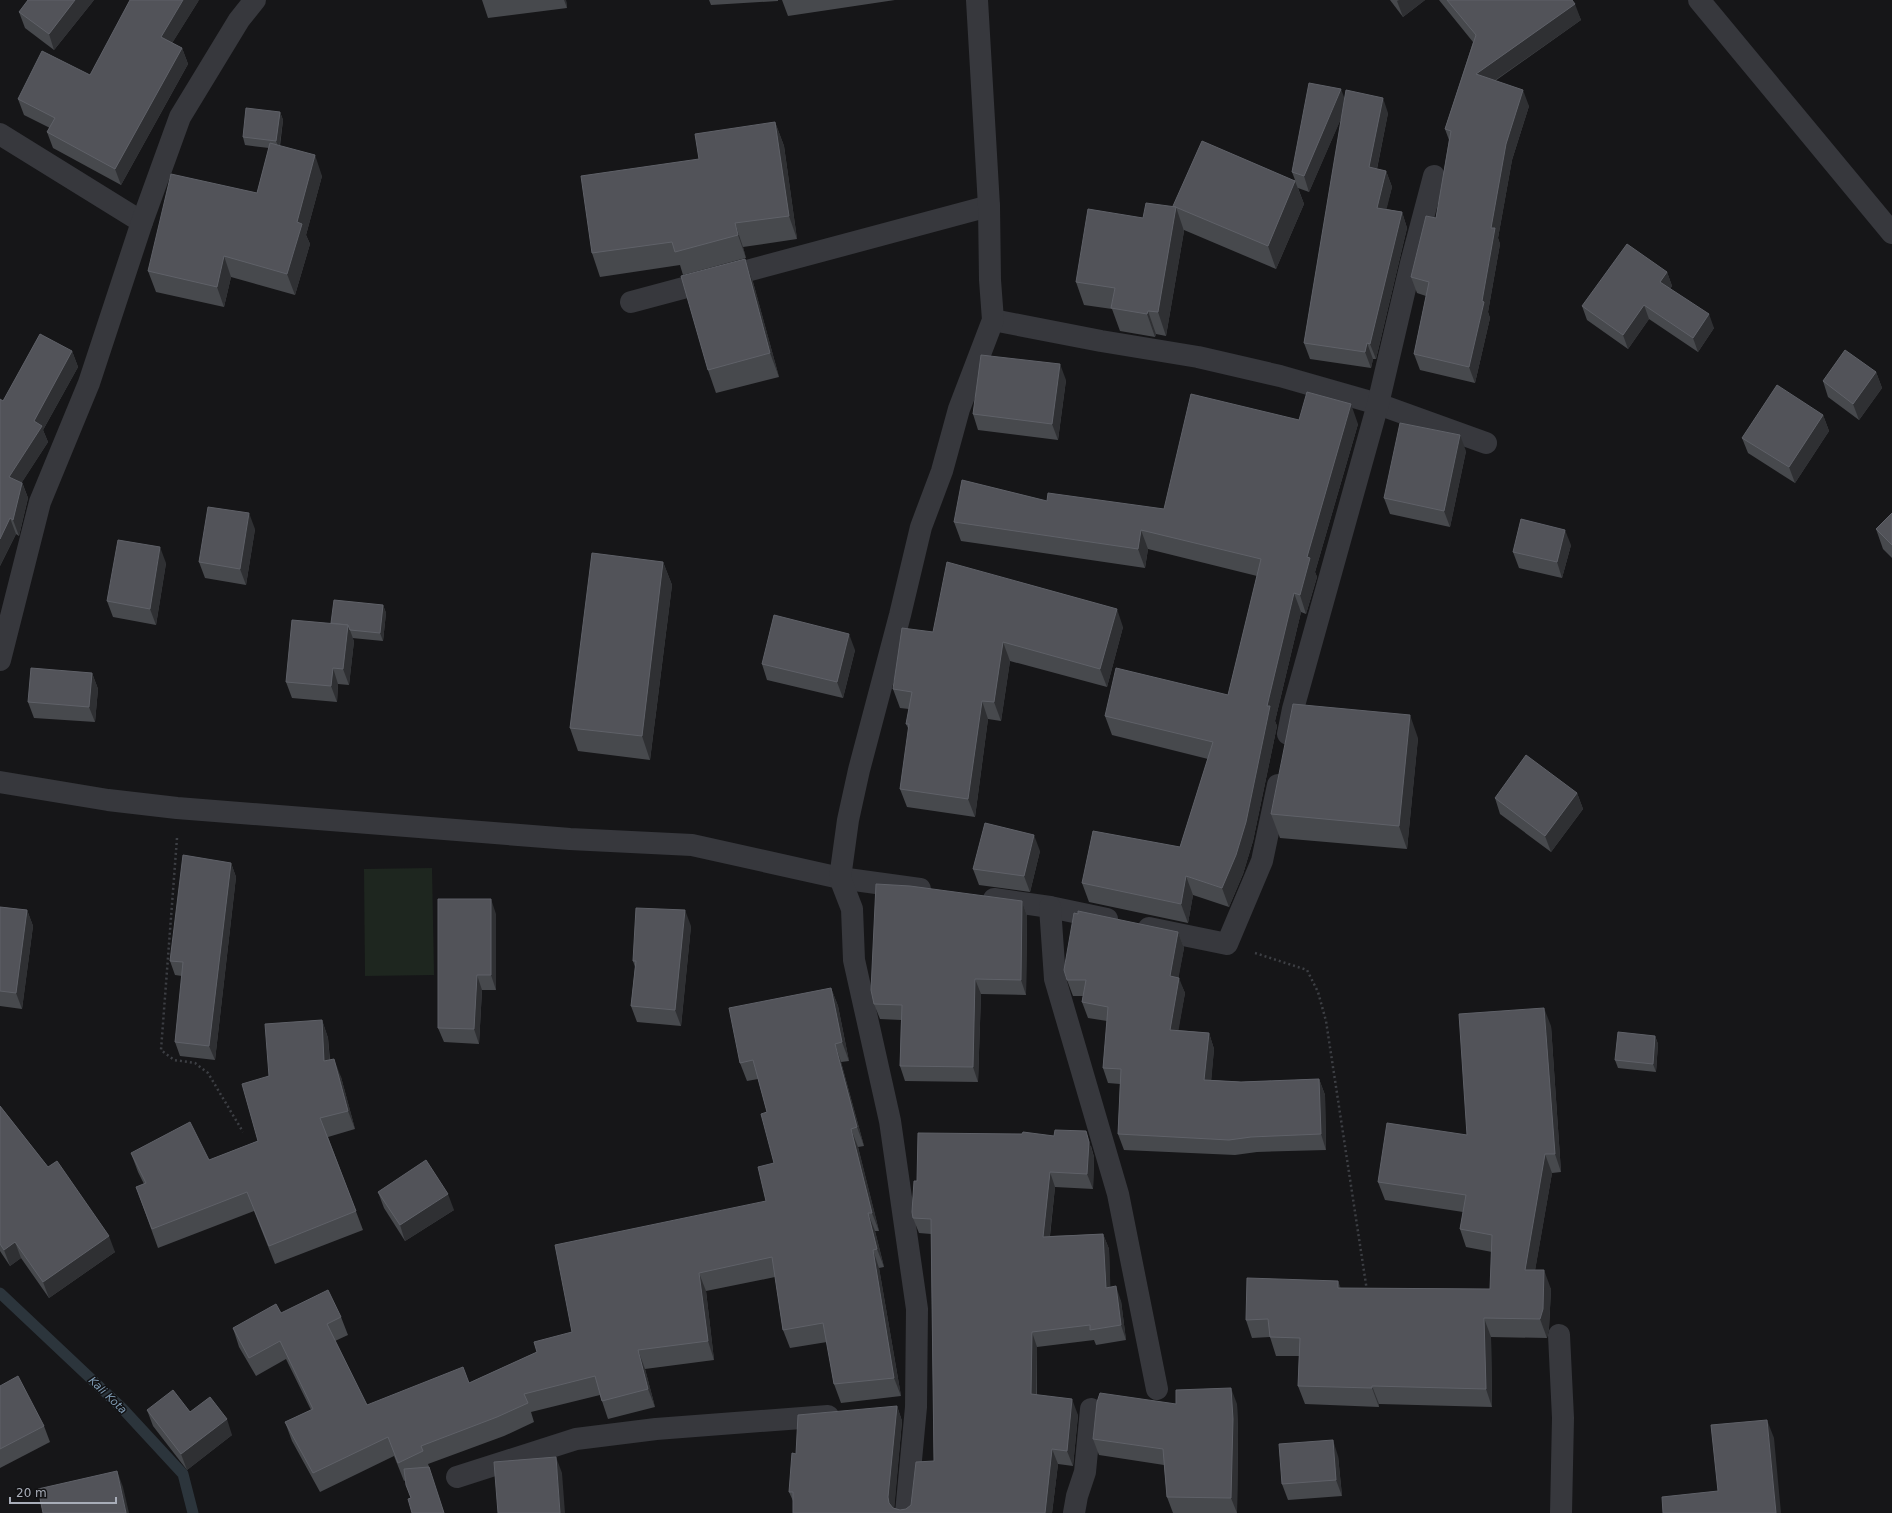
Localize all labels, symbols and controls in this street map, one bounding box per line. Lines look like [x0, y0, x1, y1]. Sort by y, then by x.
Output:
water label: Kali Kota [86, 1374, 130, 1417]
scale bar [10, 1479, 116, 1505]
text: 20 m [16, 1486, 47, 1500]

